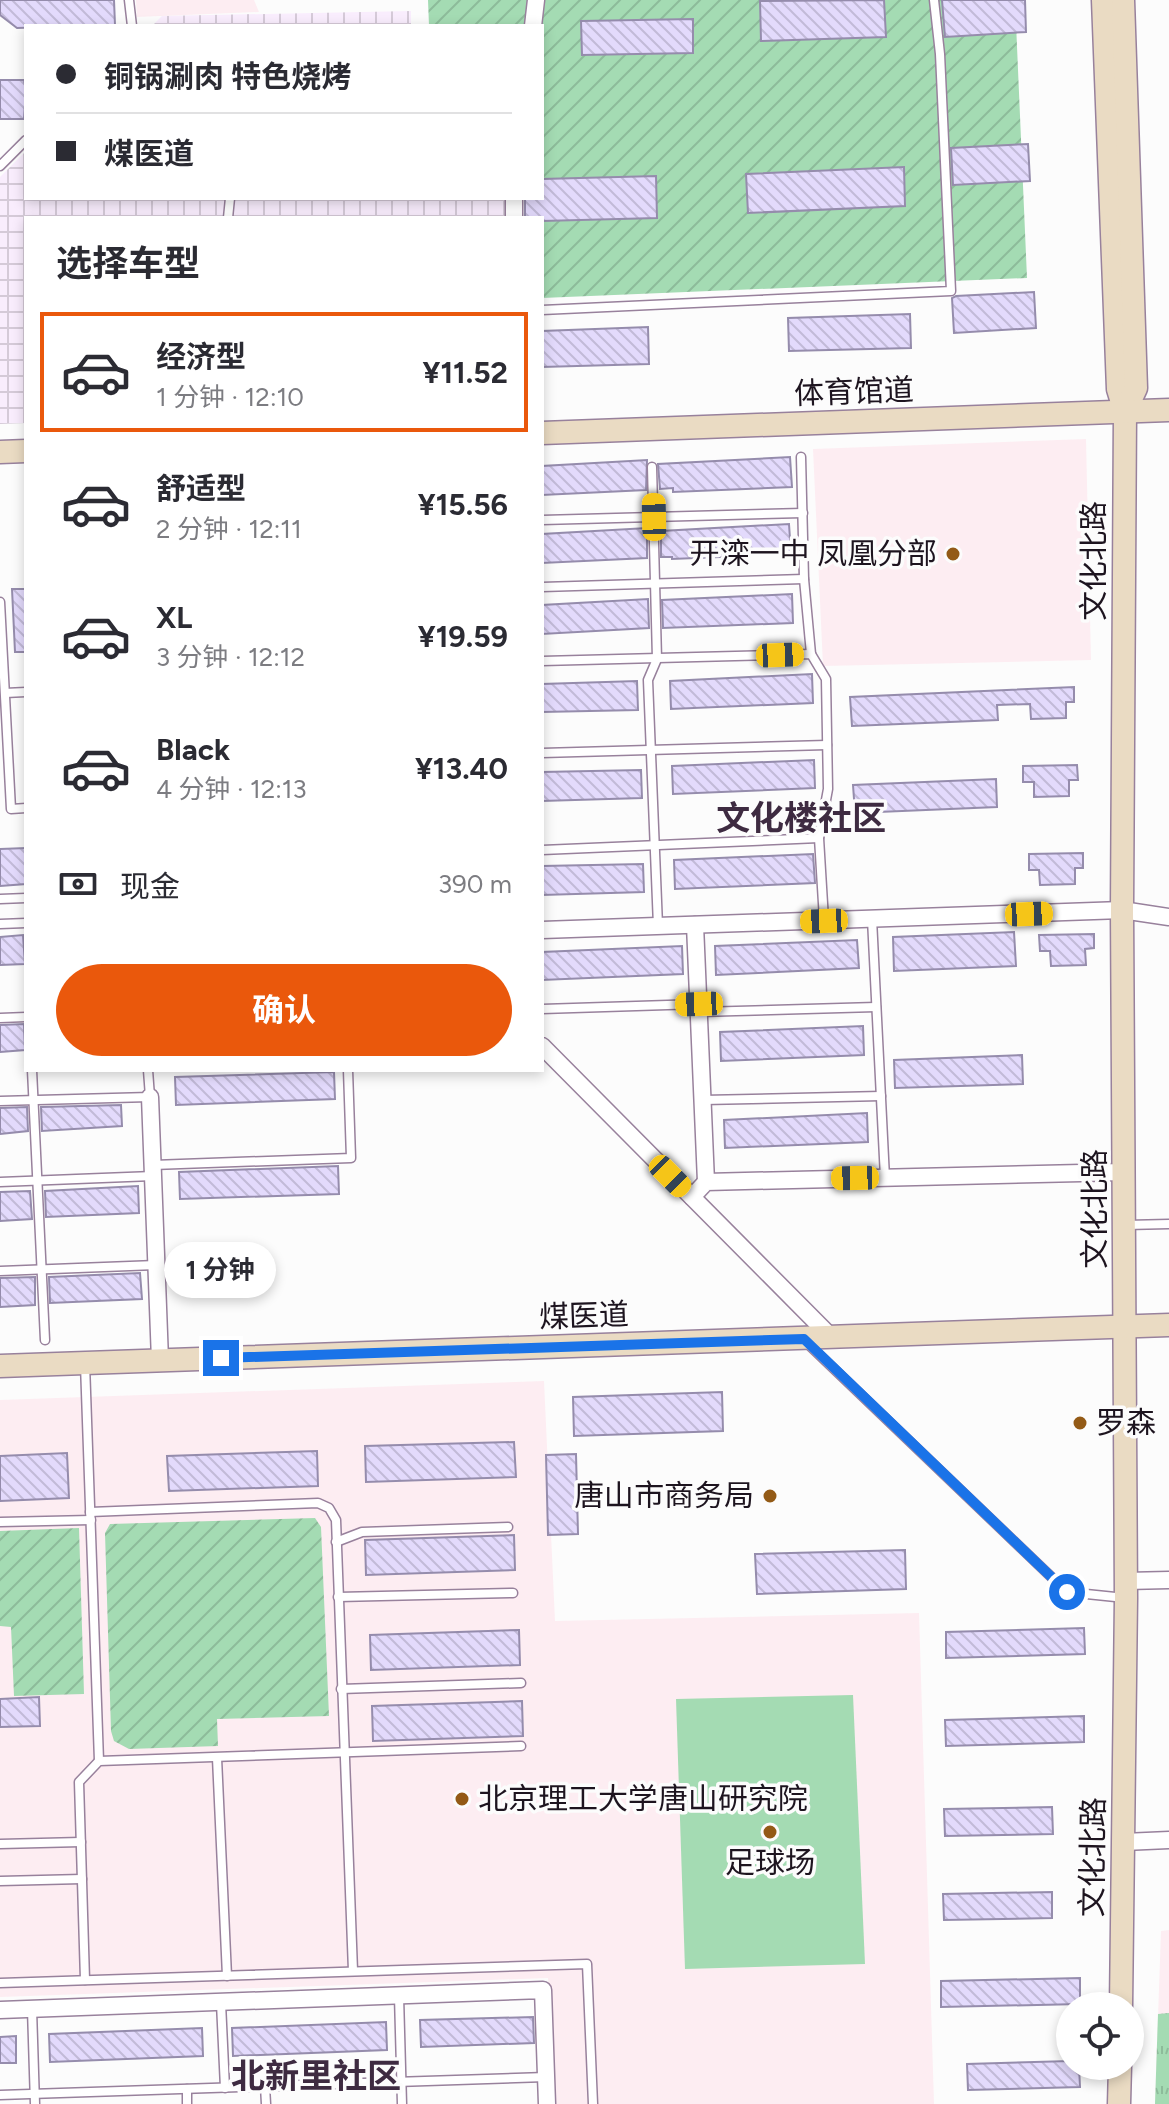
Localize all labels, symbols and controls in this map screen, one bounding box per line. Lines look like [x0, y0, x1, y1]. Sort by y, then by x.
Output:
text: 铜锅涮肉 特色烧烤 [104, 58, 351, 95]
text: 煤医道 [104, 135, 194, 172]
text: 选择车型 [56, 242, 200, 285]
icon: car [60, 336, 132, 408]
text: 经济型 [156, 338, 246, 375]
text: ¥11.52 [423, 354, 508, 391]
street label: 体育馆道 [793, 371, 915, 412]
text: 1 分钟 · 12:10 [156, 381, 304, 413]
icon: car [60, 468, 132, 540]
text: 舒适型 [156, 470, 246, 507]
text: ¥15.56 [418, 486, 508, 523]
car [642, 493, 666, 541]
street label: 文化北路 [1075, 501, 1112, 621]
text: 2 分钟 · 12:11 [156, 513, 302, 545]
place label: 开滦一中 凤凰分部 [690, 535, 937, 572]
marker: 开滦一中 凤凰分部 [944, 545, 962, 563]
text: XL [156, 599, 192, 636]
icon: car [60, 600, 132, 672]
text: ¥19.59 [418, 618, 508, 655]
text: 3 分钟 · 12:12 [156, 641, 305, 673]
car [756, 642, 804, 668]
text: Black [156, 731, 230, 768]
icon: car [60, 732, 132, 804]
text: ¥13.40 [415, 750, 508, 787]
text: 4 分钟 · 12:13 [156, 773, 307, 805]
district label: 文化楼社区 [716, 798, 886, 839]
icon: cash [56, 862, 100, 906]
text: 现金 [120, 868, 180, 905]
text: 390 m [438, 868, 512, 900]
car [1005, 901, 1053, 927]
car [800, 908, 848, 934]
button: 确认 [56, 964, 512, 1056]
car [675, 991, 723, 1017]
street label: 文化北路 [1076, 1149, 1113, 1269]
car [645, 1151, 695, 1201]
car [831, 1166, 879, 1190]
callout: 1 分钟 [165, 1242, 277, 1298]
text: 1 分钟 [185, 1254, 255, 1286]
street label: 煤医道 [538, 1295, 630, 1336]
route end [203, 1340, 239, 1376]
place label: 罗森 [1096, 1404, 1156, 1441]
marker: 罗森 [1071, 1414, 1089, 1432]
place label: 唐山市商务局 [574, 1477, 754, 1514]
marker: 唐山市商务局 [761, 1487, 779, 1505]
route start [1049, 1574, 1085, 1610]
place label: 北京理工大学唐山研究院 [478, 1780, 808, 1817]
marker: 北京理工大学唐山研究院 [453, 1790, 471, 1808]
street label: 文化北路 [1073, 1797, 1112, 1917]
marker: 足球场 [761, 1823, 779, 1841]
place label: 足球场 [725, 1844, 815, 1881]
map controls [1056, 1992, 1144, 2080]
button: locate [1056, 1992, 1144, 2080]
district label: 北新里社区 [231, 2056, 401, 2097]

